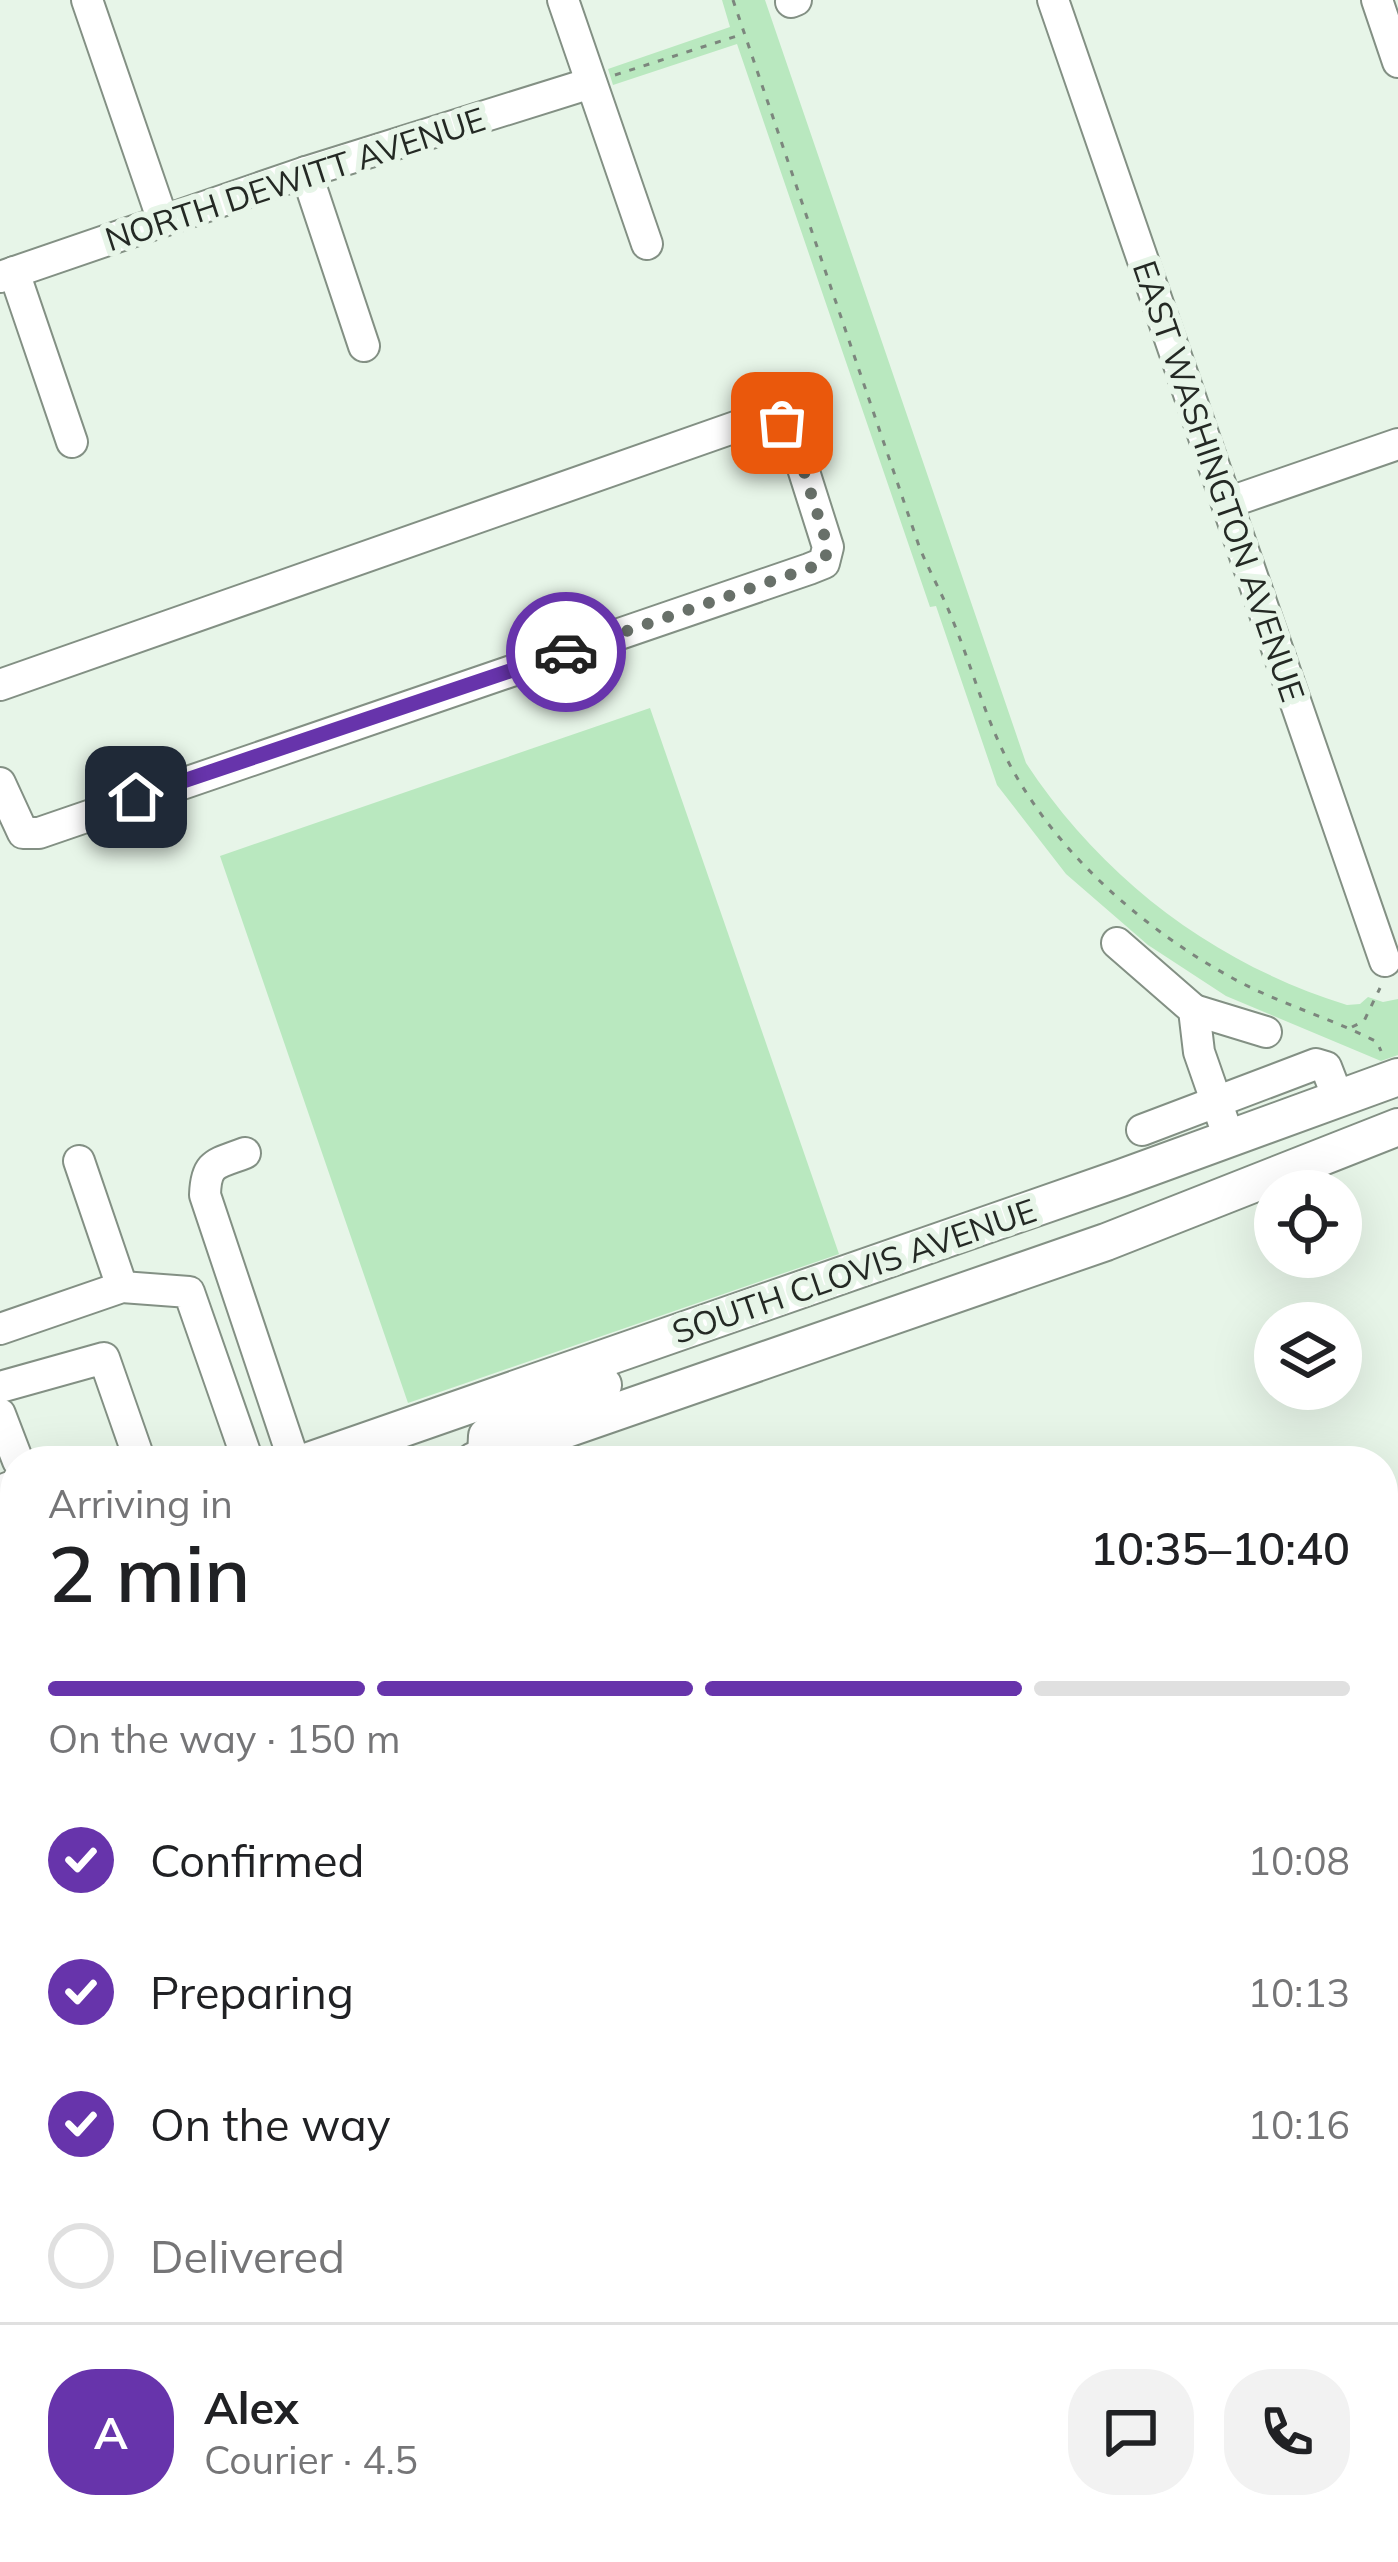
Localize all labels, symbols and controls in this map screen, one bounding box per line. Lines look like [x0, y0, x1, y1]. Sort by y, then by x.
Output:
street label: NORTH DEWITT AVENUE [100, 98, 490, 259]
street label: EAST WASHINGTON AVENUE [1125, 255, 1314, 707]
pin [731, 372, 833, 474]
icon: bag [749, 390, 815, 456]
courier [506, 592, 626, 712]
icon: car [533, 619, 599, 685]
pin [85, 746, 187, 848]
icon: home [103, 764, 169, 830]
map controls [1254, 1170, 1362, 1410]
button: locate [1254, 1170, 1362, 1278]
street label: SOUTH CLOVIS AVENUE [667, 1189, 1041, 1352]
button: layers [1254, 1302, 1362, 1410]
text: Arriving in [48, 1479, 233, 1528]
text: 10:35–10:40 [1090, 1520, 1350, 1576]
text: 2 min [48, 1524, 251, 1622]
text: On the way · 150 m [48, 1714, 400, 1763]
icon: check [48, 1827, 114, 1893]
text: Confirmed [150, 1832, 364, 1888]
text: 10:08 [1248, 1836, 1350, 1885]
icon: check [48, 1959, 114, 2025]
text: Preparing [150, 1964, 354, 2020]
text: 10:13 [1248, 1968, 1350, 2017]
icon: check [48, 2091, 114, 2157]
text: On the way [150, 2096, 391, 2152]
text: 10:16 [1248, 2100, 1350, 2149]
text: Delivered [150, 2228, 345, 2284]
button: chat [1068, 2369, 1194, 2495]
button: phone [1224, 2369, 1350, 2495]
text: Alex [204, 2379, 299, 2435]
text: A [94, 2404, 128, 2460]
text: Courier · 4.5 [204, 2435, 418, 2484]

